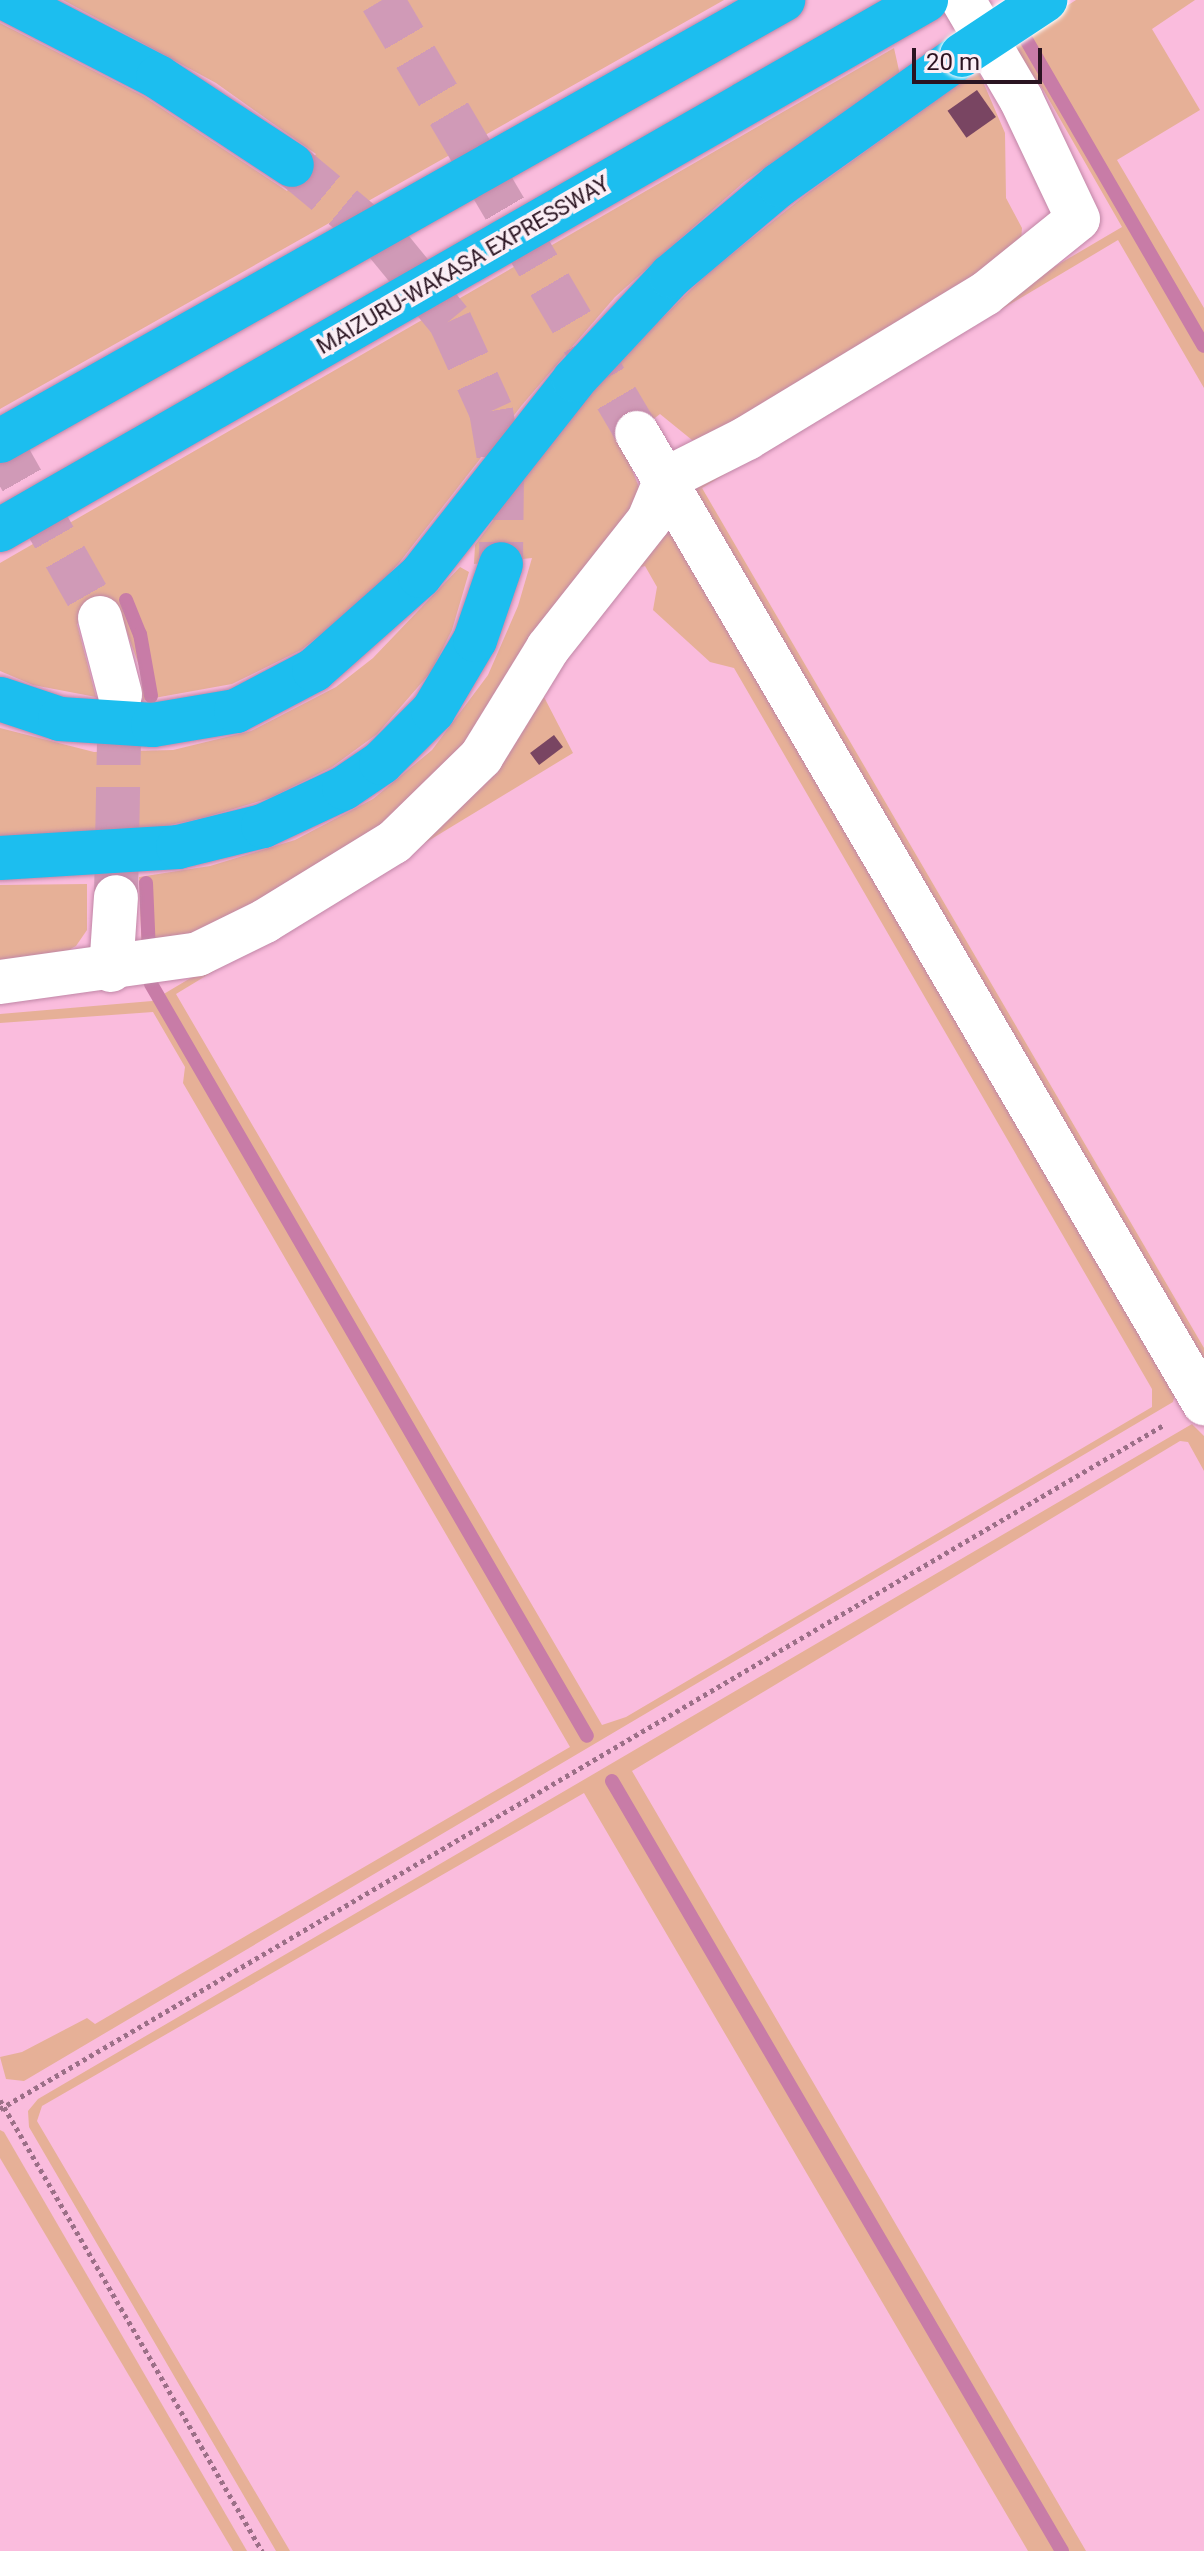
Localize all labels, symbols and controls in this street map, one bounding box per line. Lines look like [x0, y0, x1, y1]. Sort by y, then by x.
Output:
scale bar [916, 32, 1046, 82]
text: 20 m [926, 48, 980, 76]
street label: MAIZURU-WAKASA EXPRESSWAY [312, 170, 614, 360]

